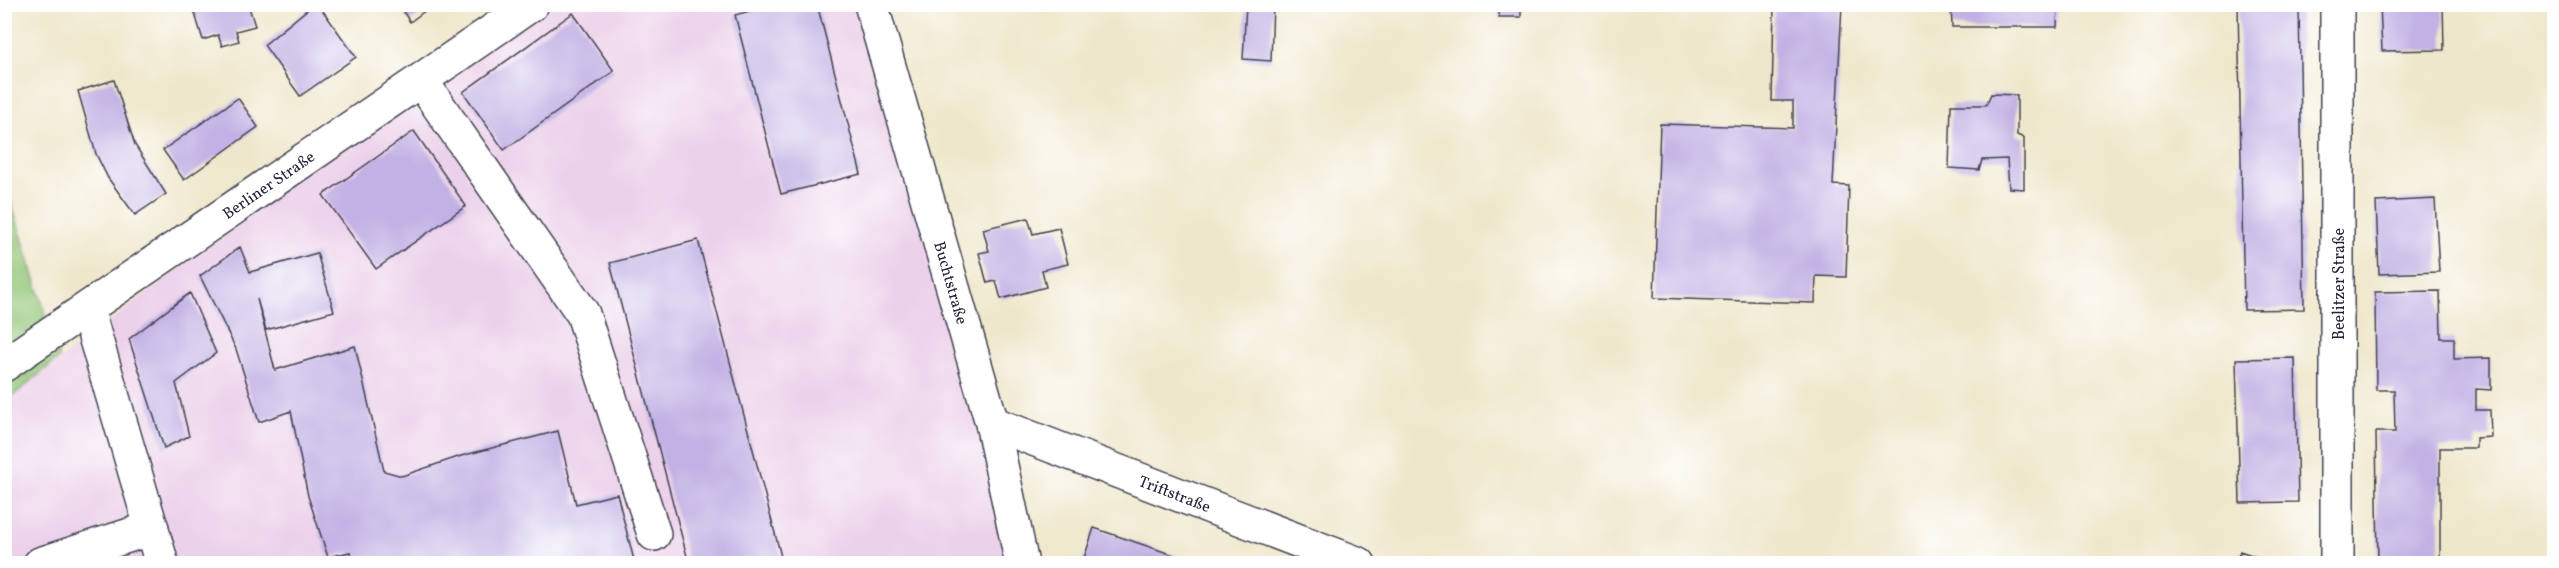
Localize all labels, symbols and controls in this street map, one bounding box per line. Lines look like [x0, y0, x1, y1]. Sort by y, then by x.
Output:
street label: Berliner Straße [219, 147, 320, 225]
street label: Beelitzer Straße [2329, 228, 2351, 340]
street label: Buchtstraße [927, 239, 972, 327]
street label: Triftstraße [1135, 471, 1214, 519]

